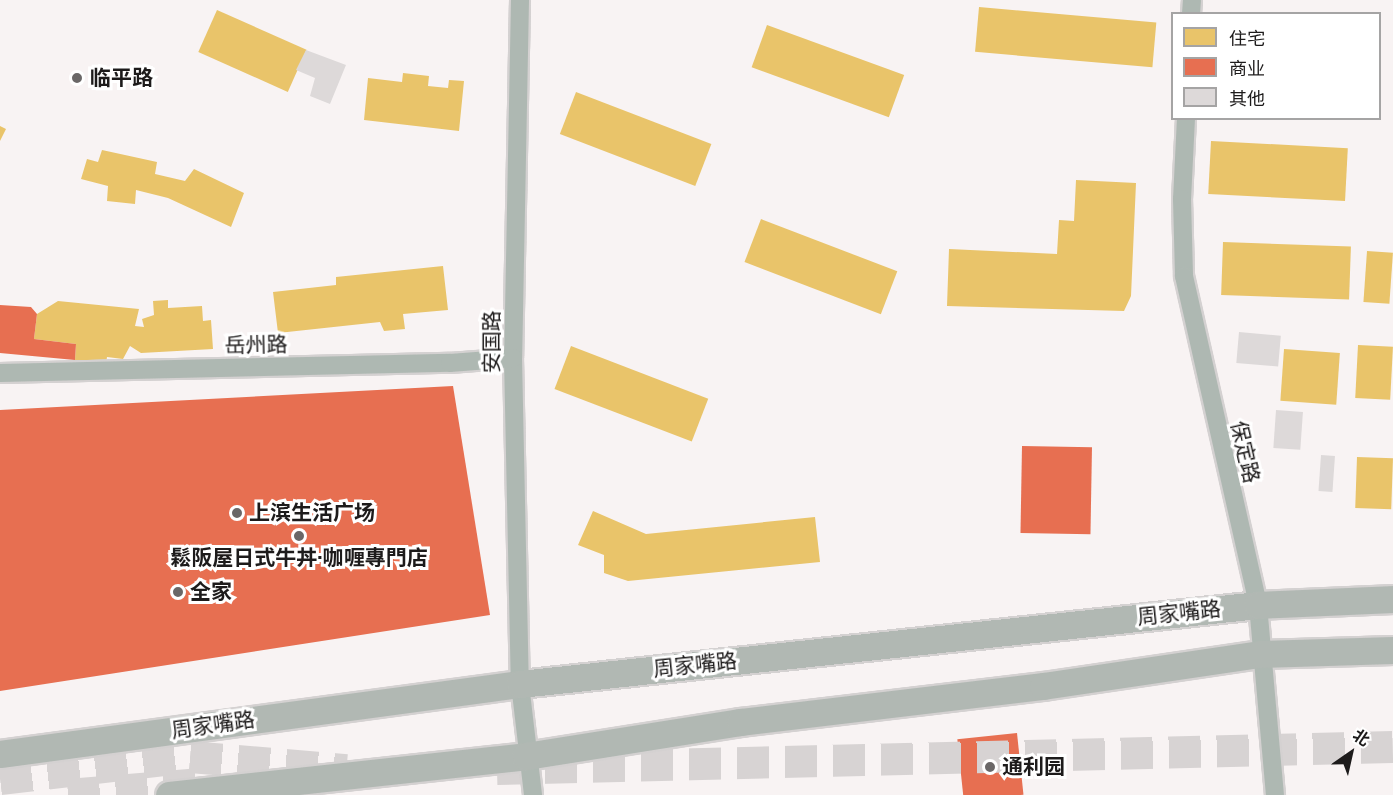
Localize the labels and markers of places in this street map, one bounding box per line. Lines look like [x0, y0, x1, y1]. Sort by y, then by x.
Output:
place label: 临平路 [90, 65, 153, 91]
marker: 临平路 [68, 69, 86, 87]
place label: 上滨生活广场 [249, 500, 375, 526]
marker: 上滨生活广场 [230, 506, 244, 520]
marker: 鬆阪屋日式牛丼·咖喱專門店 [292, 529, 306, 543]
place label: 鬆阪屋日式牛丼·咖喱專門店 [170, 545, 428, 571]
place label: 全家 [190, 579, 232, 605]
marker: 全家 [171, 585, 185, 599]
place label: 通利园 [1002, 754, 1065, 780]
marker: 通利园 [983, 760, 997, 774]

